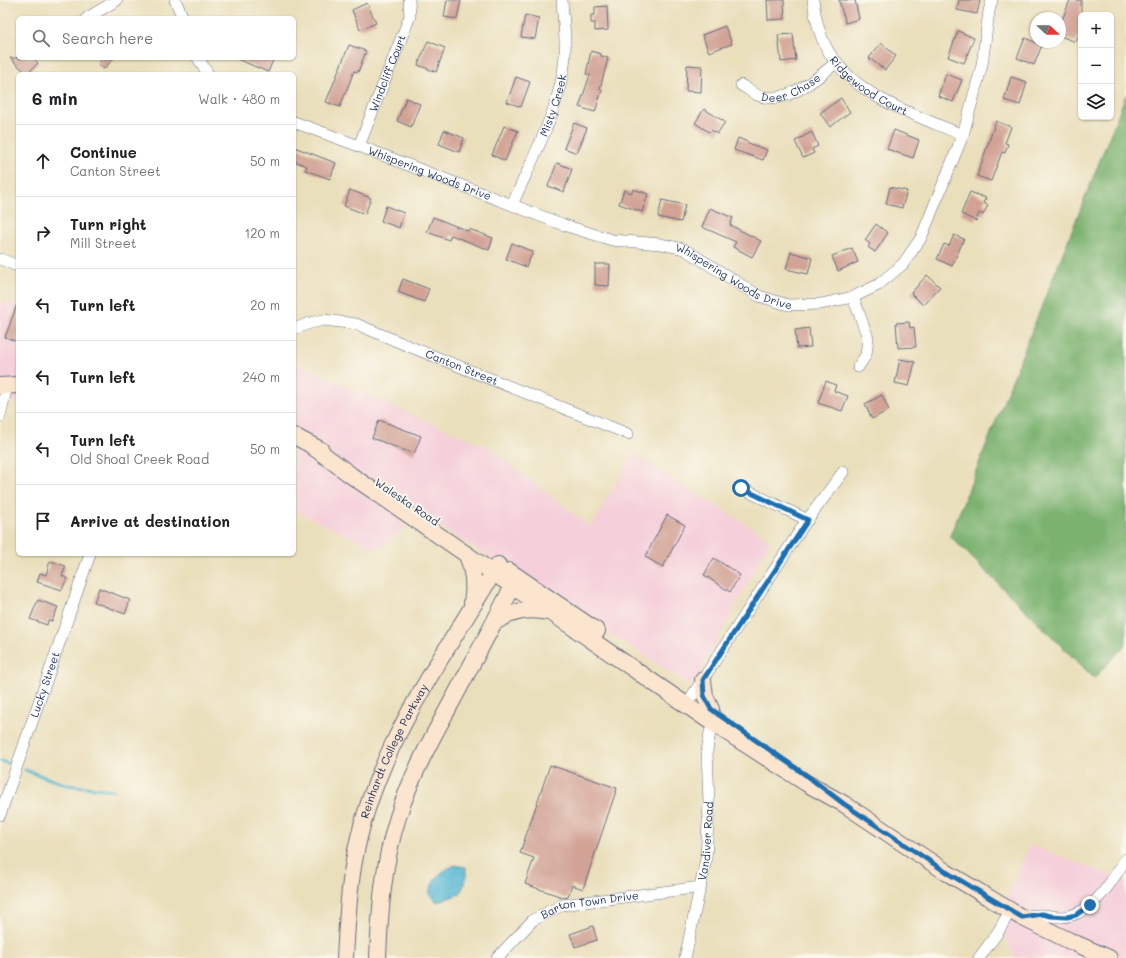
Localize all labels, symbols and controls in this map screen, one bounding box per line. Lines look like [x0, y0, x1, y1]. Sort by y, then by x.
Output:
north arrow [1030, 12, 1066, 48]
map controls [1078, 12, 1114, 120]
button: + [1078, 12, 1114, 48]
search box [16, 16, 296, 60]
icon: search [30, 27, 52, 49]
text: Search here [62, 28, 153, 48]
street label: Windcliff Court [365, 32, 409, 114]
button: − [1078, 48, 1114, 84]
street label: Ridgewood Court [827, 53, 910, 118]
street label: Deer Chase [760, 70, 823, 105]
street label: Misty Creek [536, 73, 569, 139]
button: layers [1078, 84, 1114, 120]
text: 6 min [32, 87, 77, 109]
text: Walk · 480 m [198, 90, 280, 107]
text: Continue [70, 142, 137, 162]
street label: Whispering Woods Drive [366, 142, 494, 203]
icon: ahead [32, 150, 54, 172]
text: 50 m [250, 152, 280, 169]
text: Canton Street [70, 162, 161, 179]
text: Turn right [70, 214, 147, 234]
icon: right [32, 222, 54, 244]
text: 120 m [244, 224, 280, 241]
text: Mill Street [70, 234, 136, 251]
street label: Whispering Woods Drive [674, 239, 792, 312]
icon: left [32, 294, 54, 316]
text: Turn left [70, 295, 135, 315]
text: 20 m [250, 296, 280, 313]
street label: Canton Street [424, 346, 501, 388]
icon: left [32, 366, 54, 388]
text: Turn left [70, 367, 135, 387]
text: 240 m [243, 368, 280, 385]
text: Turn left [70, 430, 135, 450]
icon: left [32, 438, 54, 460]
text: 50 m [250, 440, 280, 457]
text: Old Shoal Creek Road [70, 450, 209, 467]
street label: Waleska Road [372, 474, 443, 529]
route start [732, 479, 750, 497]
icon: arrive [32, 510, 54, 532]
text: Arrive at destination [70, 511, 230, 531]
street label: Lucky Street [26, 649, 63, 719]
street label: Reinhardt College Parkway [356, 681, 431, 820]
street label: Vandiver Road [694, 801, 716, 882]
street label: Barton Town Drive [538, 887, 640, 922]
route end [1081, 896, 1099, 914]

